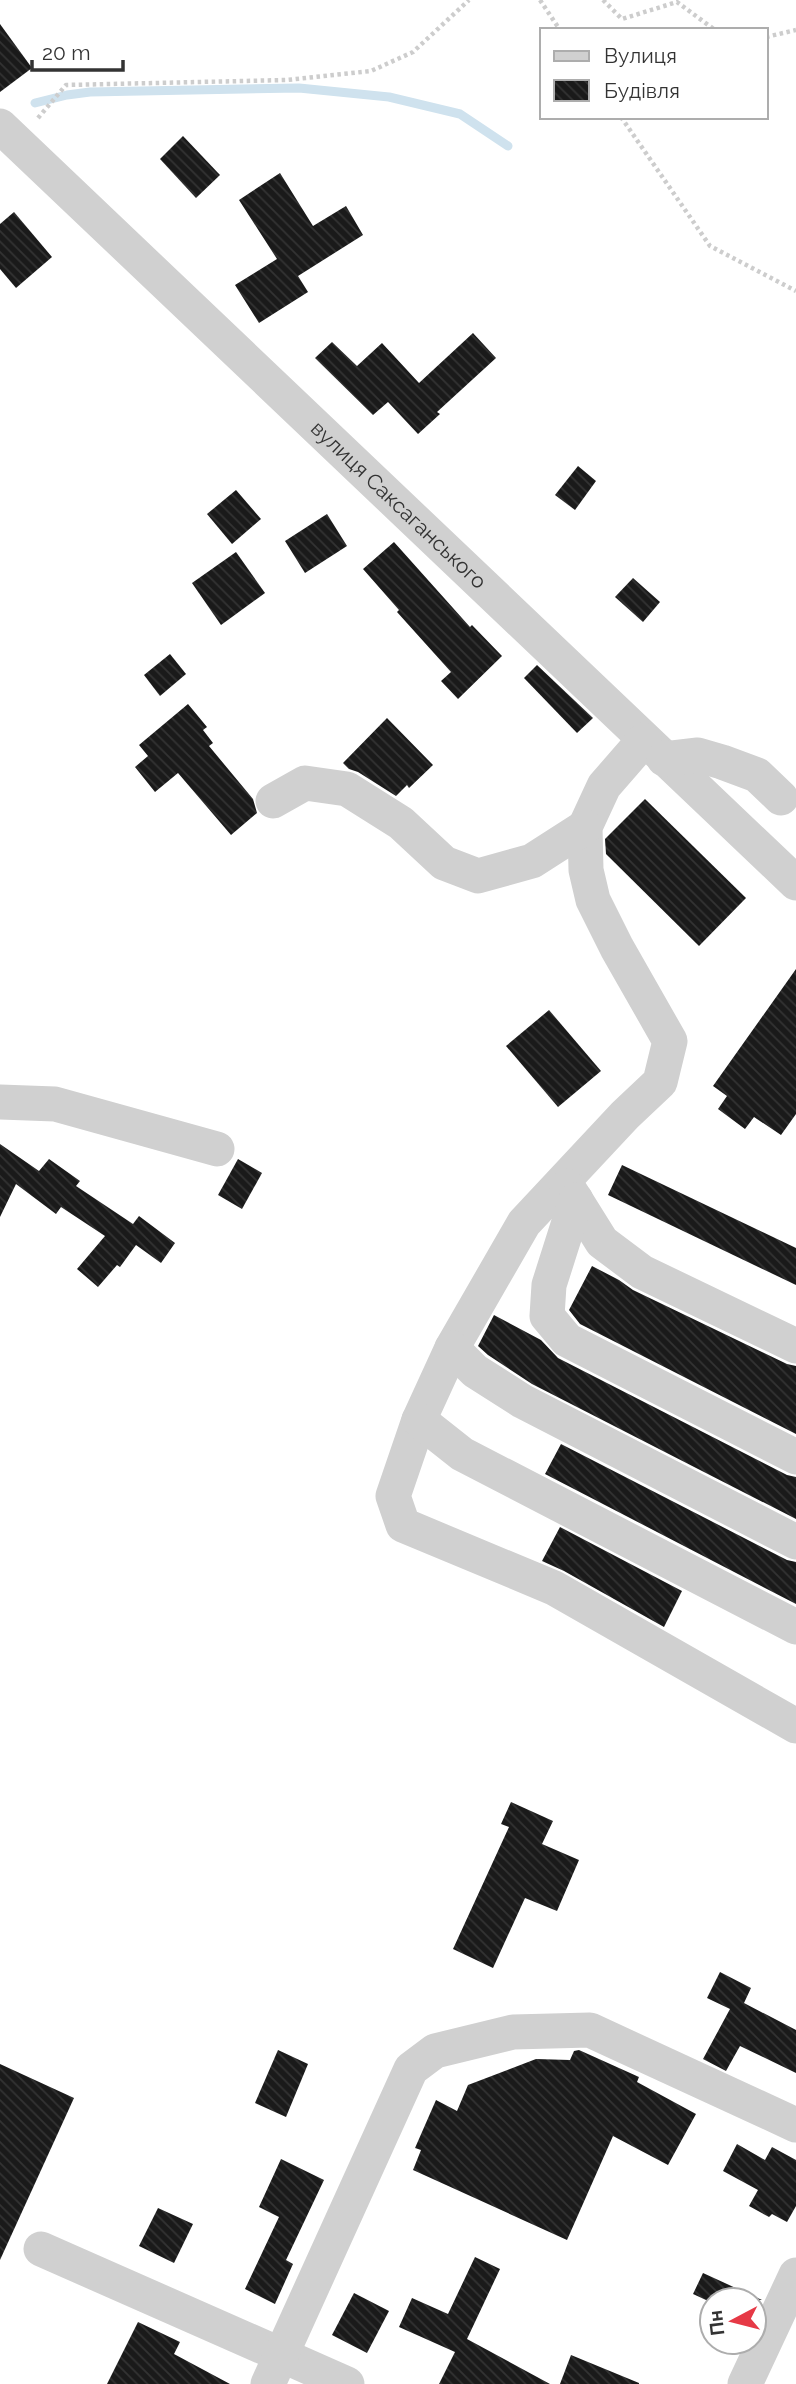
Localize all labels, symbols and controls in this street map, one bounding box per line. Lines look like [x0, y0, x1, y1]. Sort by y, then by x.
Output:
scale bar [32, 28, 122, 72]
legend [540, 28, 768, 119]
text: 20 m [42, 40, 90, 65]
text: Вулиця [604, 43, 677, 68]
text: Будівля [604, 78, 680, 103]
street label: вулиця Саксаганського [306, 415, 492, 594]
north arrow [698, 2286, 768, 2356]
text: Пн [704, 2309, 729, 2337]

